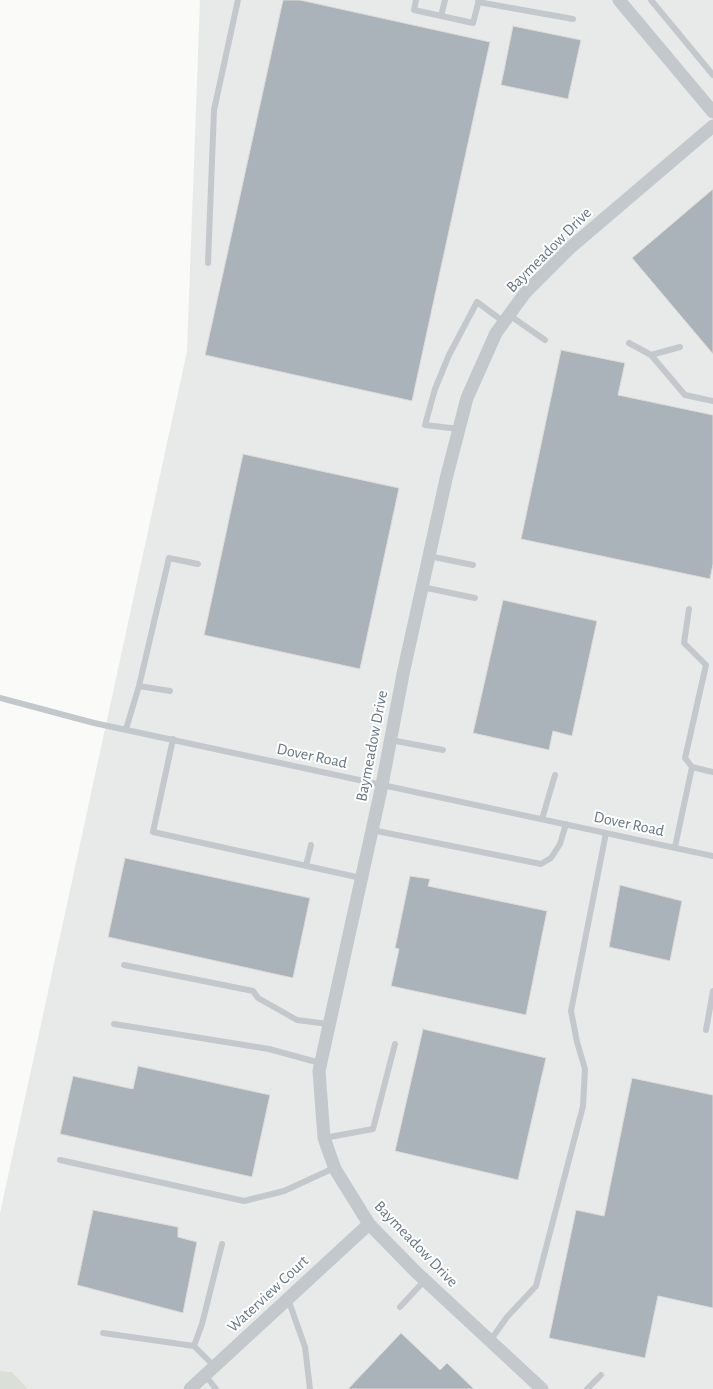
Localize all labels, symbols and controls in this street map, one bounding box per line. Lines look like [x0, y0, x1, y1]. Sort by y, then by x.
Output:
street label: Baymeadow Drive [502, 203, 596, 297]
street label: Baymeadow Drive [352, 689, 392, 803]
street label: Dover Road [275, 739, 349, 773]
street label: Dover Road [592, 807, 666, 841]
street label: Baymeadow Drive [370, 1197, 462, 1291]
street label: Waterview Court [223, 1252, 313, 1336]

